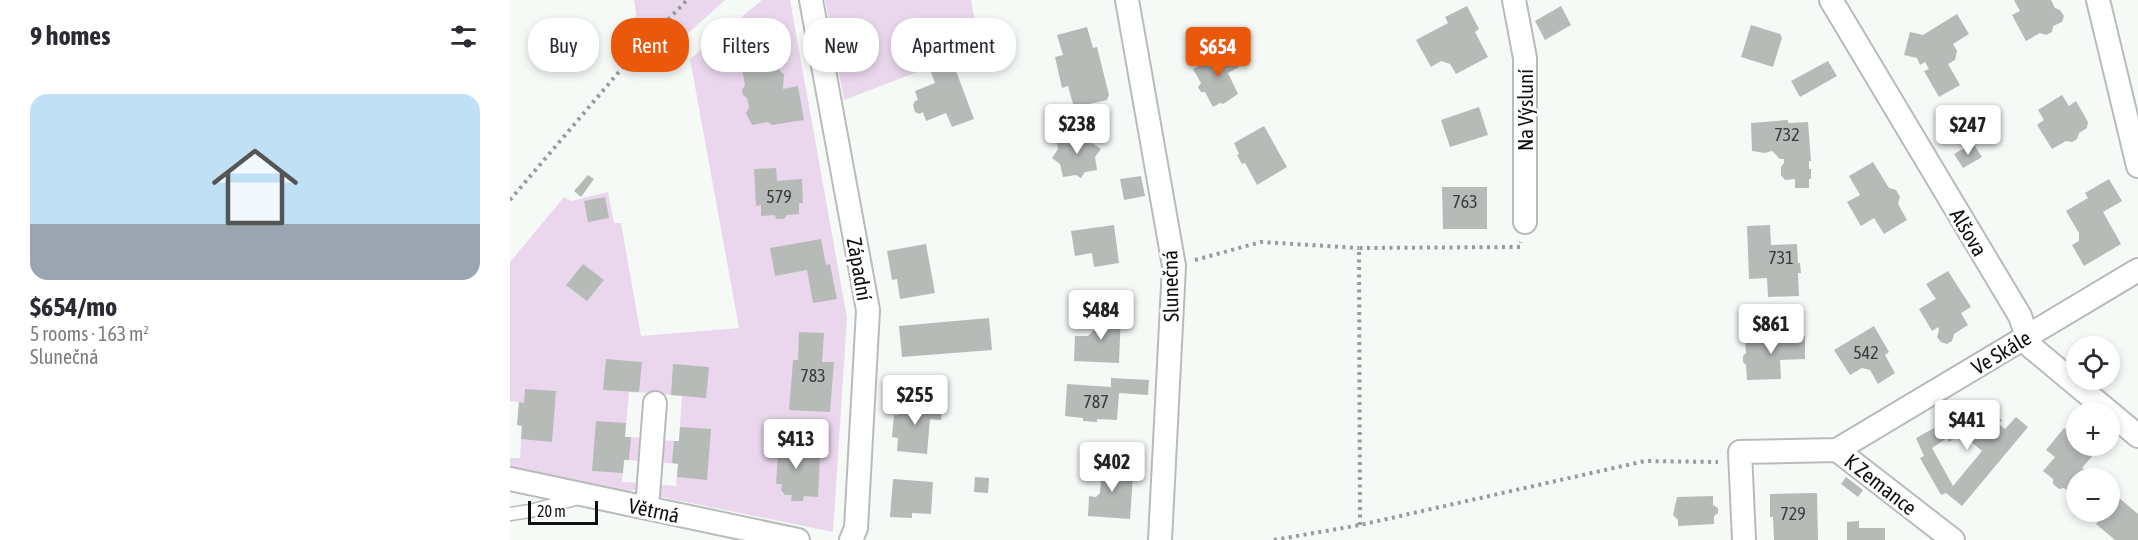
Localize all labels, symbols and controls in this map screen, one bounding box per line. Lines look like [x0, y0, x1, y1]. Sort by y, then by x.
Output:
chip: Buy [528, 18, 599, 72]
chip: Rent [611, 18, 689, 72]
chip: Filters [701, 18, 791, 72]
chip: New [803, 18, 879, 72]
chip: Apartment [891, 18, 1016, 72]
icon: filters [447, 20, 480, 53]
text: 9 homes [30, 21, 110, 51]
pin: $654 [1182, 27, 1254, 78]
text: $654 [1200, 35, 1236, 58]
street label: Na Výsluní [1513, 69, 1537, 151]
pin: $238 [1041, 104, 1113, 155]
pin: $247 [1932, 105, 2004, 156]
text: $238 [1059, 112, 1095, 135]
text: $247 [1950, 113, 1986, 136]
house number: 732 [1774, 124, 1800, 145]
icon: home [201, 133, 309, 241]
house number: 579 [766, 186, 792, 207]
house number: 763 [1452, 191, 1478, 212]
street label: Alšova [1946, 204, 1992, 260]
street label: Západní [843, 235, 877, 303]
house number: 731 [1768, 247, 1794, 268]
street label: Slunečná [1157, 250, 1183, 322]
pin: $484 [1065, 290, 1137, 341]
text: $654/mo [30, 292, 117, 322]
text: $484 [1083, 298, 1119, 321]
pin: $861 [1735, 304, 1807, 355]
text: $861 [1753, 312, 1789, 335]
text: 5 rooms · 163 m² [30, 322, 149, 345]
street label: Ve Skále [1967, 325, 2035, 379]
map controls [2066, 336, 2120, 522]
button: locate [2066, 336, 2120, 390]
house number: 542 [1853, 342, 1879, 363]
text: Slunečná [30, 345, 98, 368]
house number: 783 [800, 365, 826, 386]
pin: $255 [879, 375, 951, 426]
text: $255 [897, 383, 933, 406]
house number: 787 [1083, 391, 1109, 412]
pin: $441 [1931, 400, 2003, 451]
button: + [2066, 402, 2120, 456]
text: $441 [1949, 408, 1985, 431]
pin: $413 [760, 419, 832, 470]
text: $413 [778, 427, 814, 450]
pin: $402 [1076, 442, 1148, 493]
street label: K Zemance [1840, 449, 1922, 519]
text: $402 [1094, 450, 1130, 473]
button: − [2066, 468, 2120, 522]
street label: Větrná [626, 493, 682, 527]
scale bar [528, 498, 598, 526]
text: 20 m [537, 502, 566, 520]
house number: 729 [1780, 503, 1806, 524]

